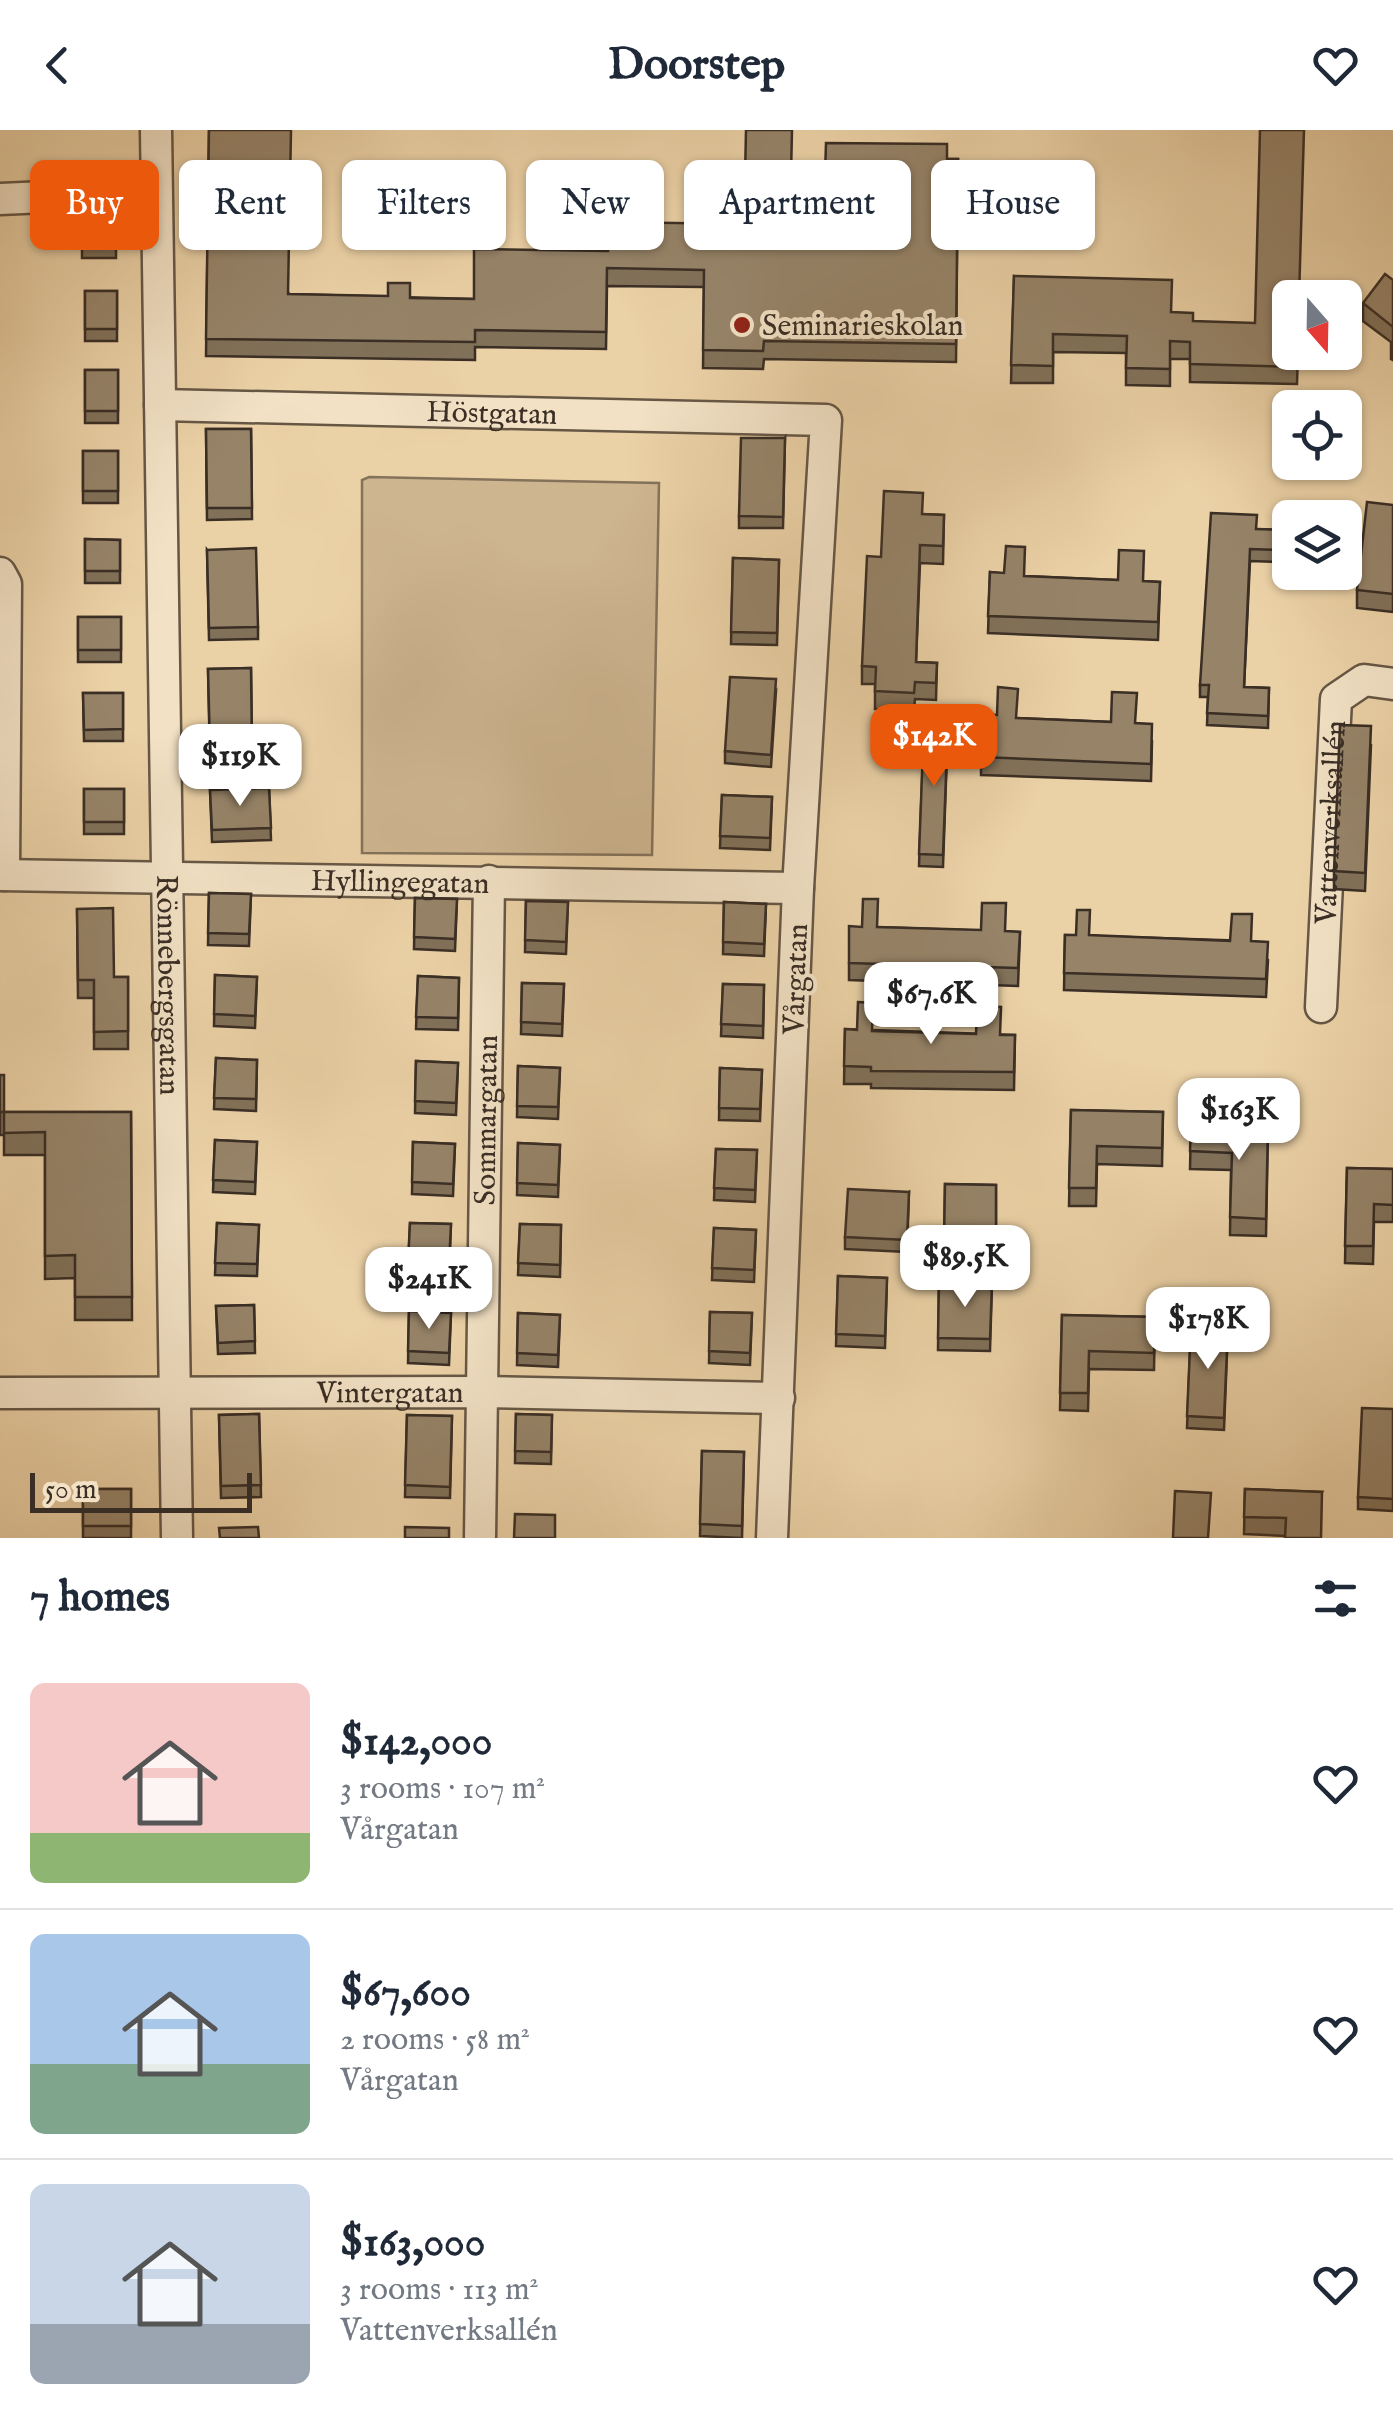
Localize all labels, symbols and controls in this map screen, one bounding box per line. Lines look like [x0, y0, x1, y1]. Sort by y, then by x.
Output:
text: Doorstep [608, 37, 785, 94]
icon: back [30, 38, 85, 93]
icon: heart [1308, 38, 1363, 93]
chip: Buy [30, 160, 159, 250]
chip: Rent [179, 160, 322, 250]
chip: Filters [342, 160, 506, 250]
chip: New [526, 160, 664, 250]
chip: Apartment [684, 160, 911, 250]
chip: House [931, 160, 1095, 250]
north arrow [1272, 280, 1362, 370]
map controls [1272, 280, 1362, 590]
place label: Seminarieskolan [762, 308, 964, 346]
marker: Seminarieskolan [731, 314, 753, 336]
button: locate [1272, 390, 1362, 480]
street label: Höstgatan [426, 394, 558, 435]
button: layers [1272, 500, 1362, 590]
pin: $142K [864, 704, 1004, 789]
text: $142K [892, 716, 976, 757]
street label: Vattenverksallén [1308, 719, 1356, 926]
pin: $119K [170, 724, 310, 809]
text: $119K [201, 736, 279, 777]
street label: Hyllingegatan [310, 863, 490, 904]
street label: Rönnebergsgatan [146, 874, 187, 1096]
street label: Vårgatan [776, 923, 818, 1036]
pin: $67.6K [850, 962, 1012, 1047]
text: $67.6K [886, 974, 976, 1015]
street label: Sommargatan [468, 1035, 508, 1206]
pin: $163K [1169, 1078, 1309, 1163]
text: $163K [1200, 1090, 1278, 1131]
pin: $89.5K [884, 1225, 1046, 1310]
text: $89.5K [922, 1237, 1008, 1278]
pin: $241K [359, 1247, 499, 1332]
text: $241K [387, 1259, 471, 1300]
pin: $178K [1138, 1287, 1278, 1372]
text: $178K [1168, 1299, 1248, 1340]
street label: Vintergatan [315, 1375, 464, 1413]
scale bar [30, 1468, 252, 1512]
text: 50 m [45, 1473, 97, 1508]
icon: filters [1308, 1571, 1363, 1626]
text: 7 homes [30, 1572, 170, 1625]
text: $142,000 [340, 1716, 492, 1769]
icon: home [110, 1723, 230, 1843]
icon: heart [1308, 1756, 1363, 1811]
text: 3 rooms · 107 m² [340, 1769, 545, 1810]
text: Vårgatan [340, 1810, 459, 1851]
text: $67,600 [340, 1967, 471, 2020]
icon: home [110, 1974, 230, 2094]
icon: heart [1308, 2007, 1363, 2062]
text: 2 rooms · 58 m² [340, 2020, 530, 2061]
text: Vårgatan [340, 2061, 459, 2102]
text: $163,000 [340, 2217, 485, 2270]
icon: home [110, 2224, 230, 2344]
icon: heart [1308, 2257, 1363, 2312]
text: 3 rooms · 113 m² [340, 2270, 539, 2311]
text: Vattenverksallén [340, 2311, 558, 2352]

